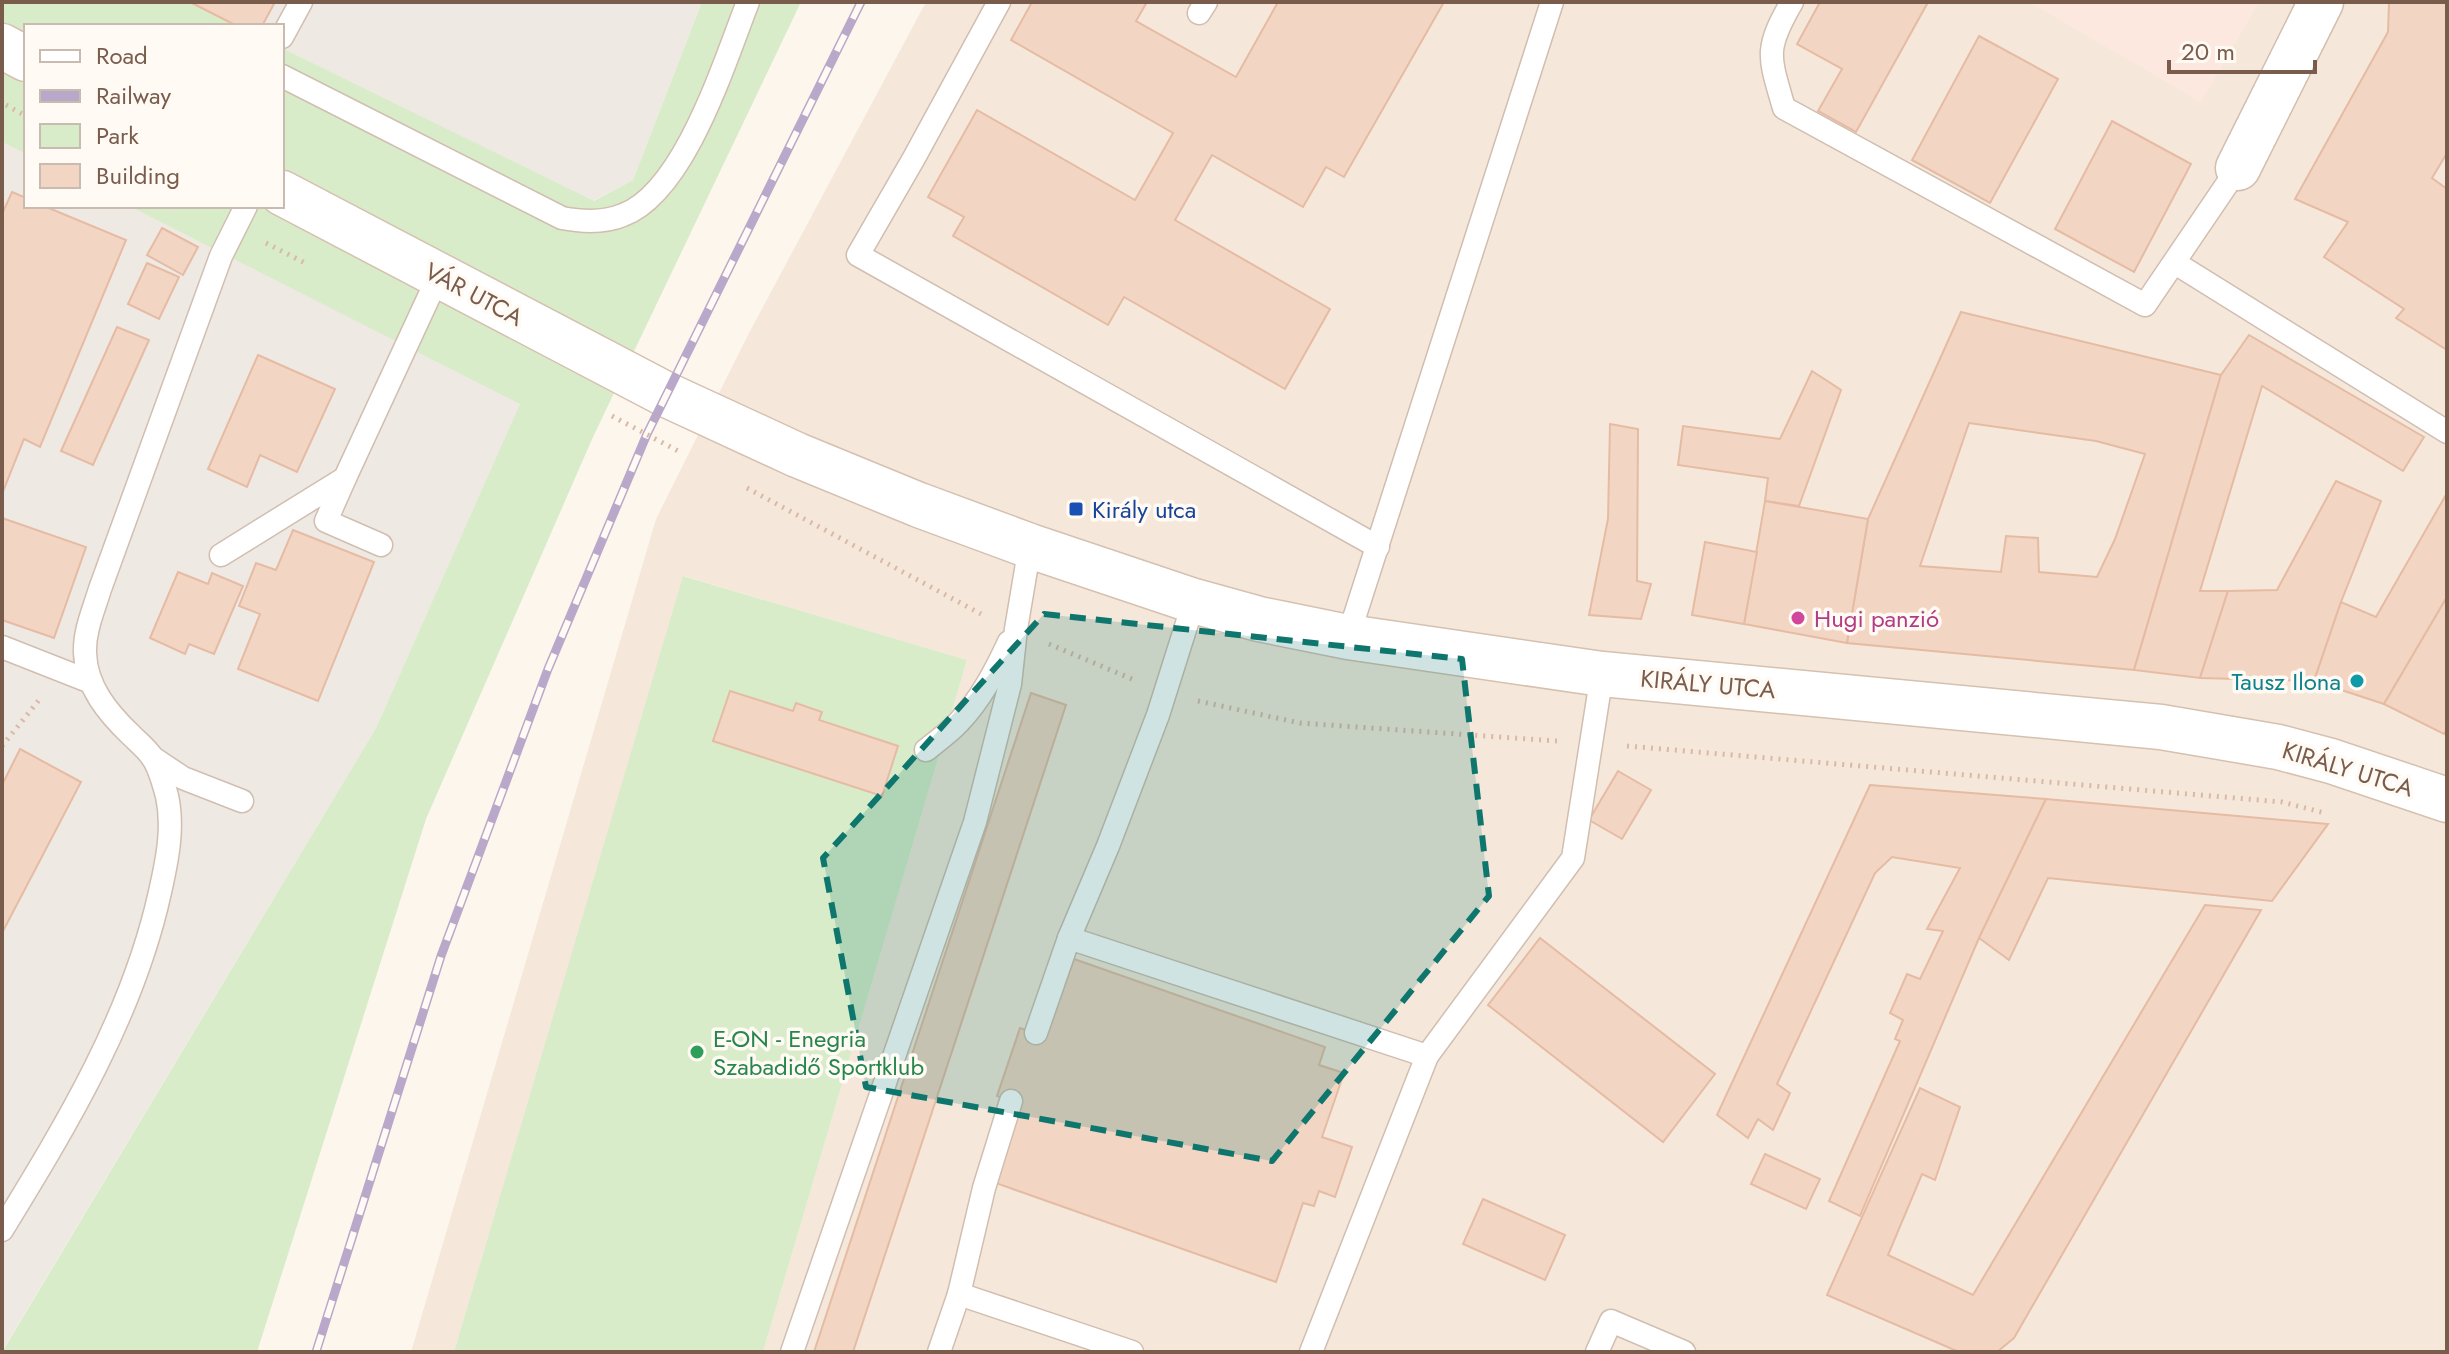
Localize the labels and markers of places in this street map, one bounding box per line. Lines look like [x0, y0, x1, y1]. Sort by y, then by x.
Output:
place label: Király utca [1092, 492, 1196, 527]
marker: Király utca [1067, 500, 1085, 518]
place label: Hugi panzió [1814, 601, 1939, 636]
marker: Hugi panzió [1789, 609, 1807, 627]
place label: Tausz Ilona [2232, 664, 2341, 699]
marker: Tausz Ilona [2348, 672, 2366, 690]
place label: E-ON - Enegria Szabadidő Sportklub [713, 1021, 924, 1084]
marker: E-ON - Enegria Szabadidő Sportklub [688, 1043, 706, 1061]

